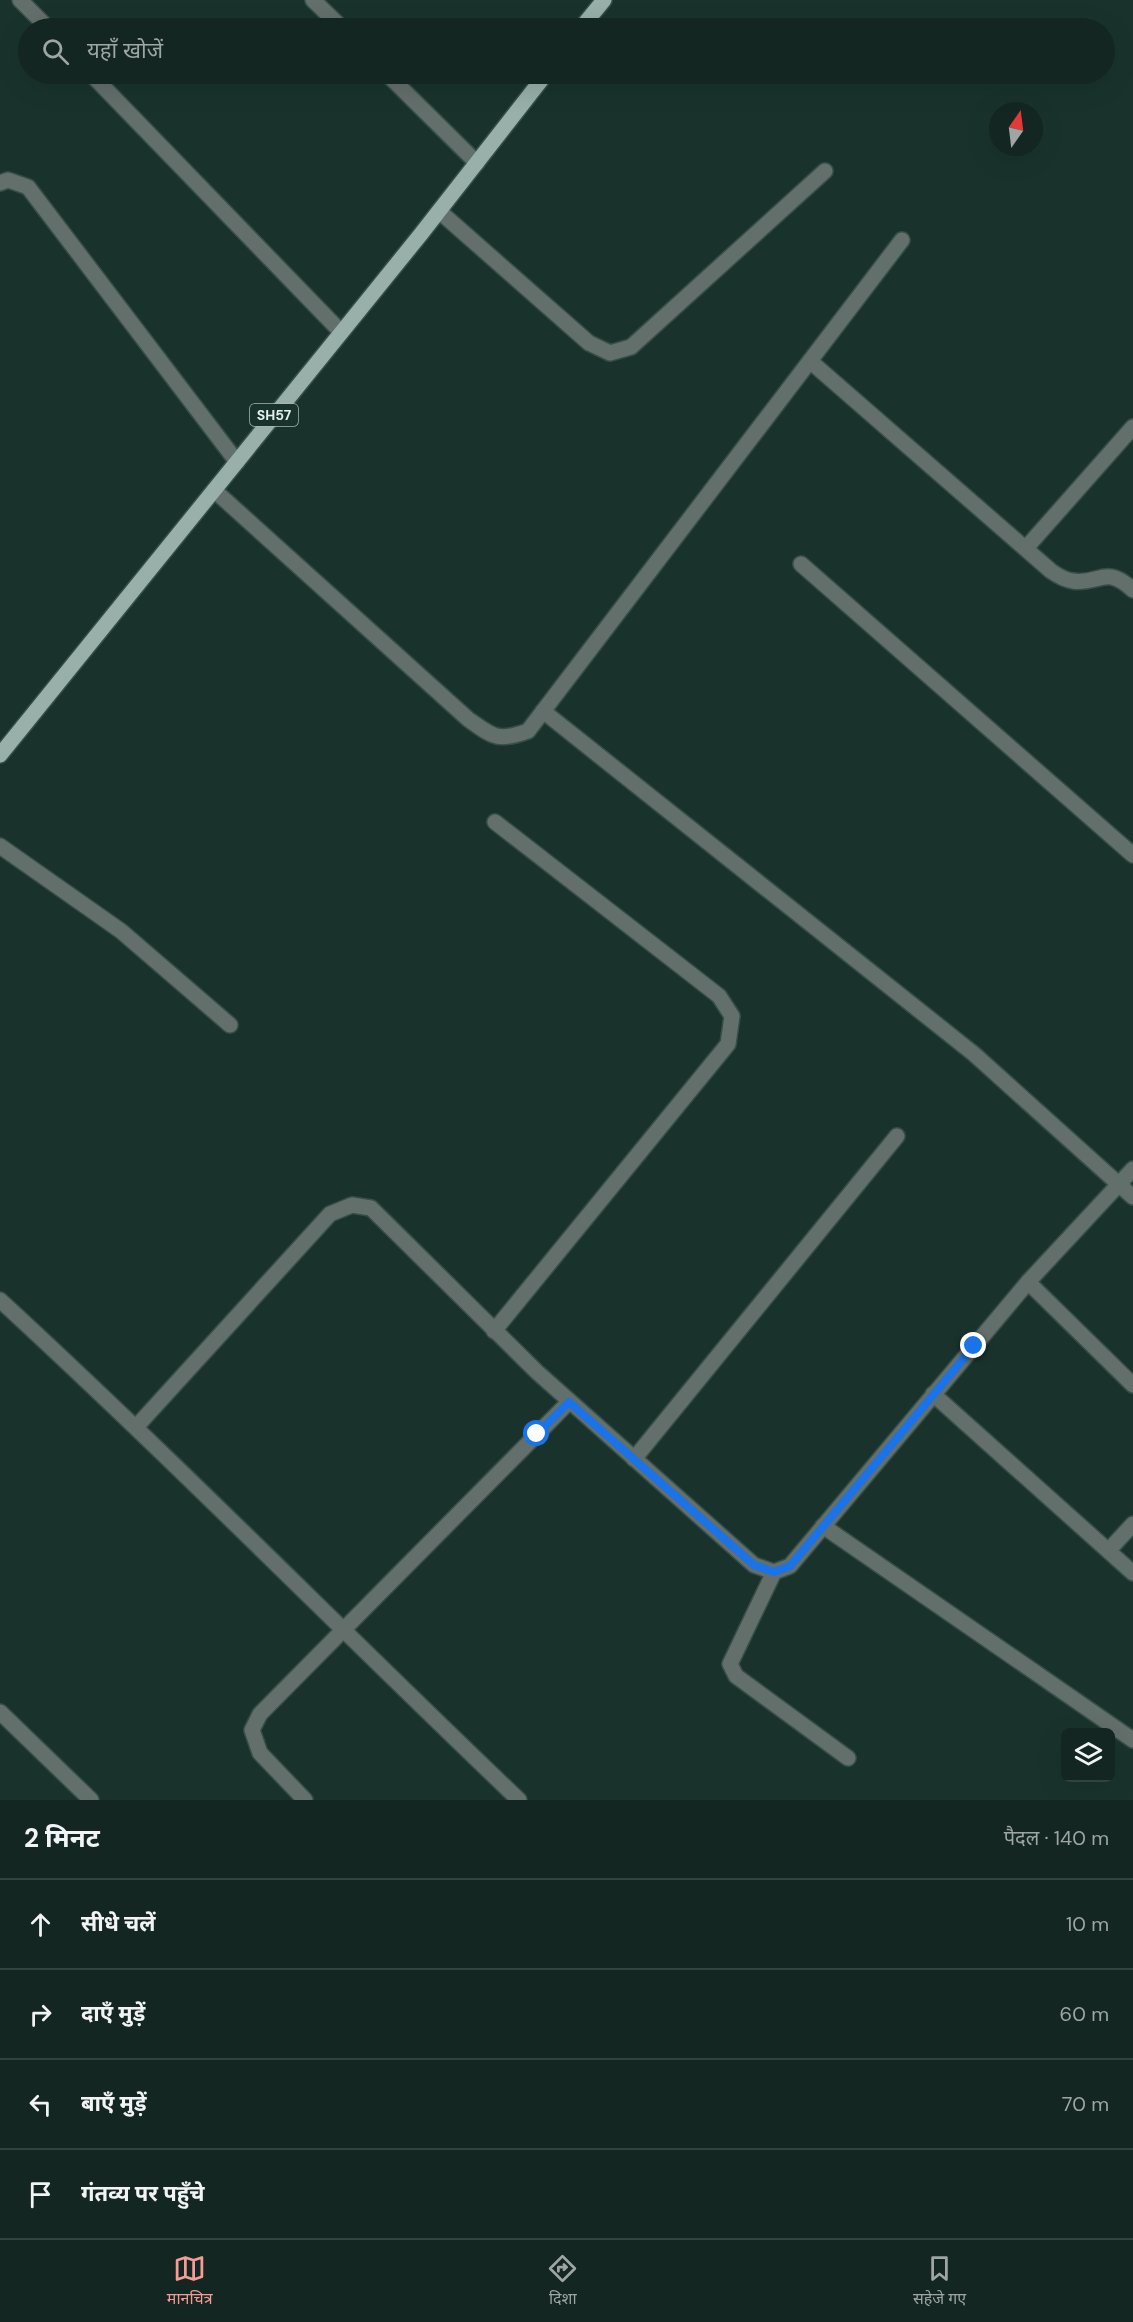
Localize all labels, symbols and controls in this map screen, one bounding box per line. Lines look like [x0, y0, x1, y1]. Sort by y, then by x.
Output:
search box [18, 18, 1115, 84]
icon: search [39, 35, 72, 68]
text: यहाँ खोजें [87, 36, 163, 65]
north arrow [989, 102, 1043, 156]
road number: SH57 [250, 404, 298, 426]
route end [960, 1332, 986, 1358]
route start [523, 1420, 549, 1446]
map controls [1061, 1728, 1115, 1782]
button: layers [1061, 1728, 1115, 1782]
text: 2 मिनट [24, 1821, 100, 1855]
text: पैदल · 140 m [1004, 1825, 1109, 1851]
icon: ahead [24, 1908, 57, 1941]
text: सीधे चलें [81, 1909, 156, 1938]
text: 10 m [1066, 1911, 1109, 1937]
icon: right [24, 1998, 57, 2031]
text: दाएँ मुड़ें [81, 1999, 145, 2028]
text: 60 m [1060, 2001, 1109, 2027]
icon: left [24, 2088, 57, 2121]
text: बाएँ मुड़ें [81, 2089, 147, 2118]
text: 70 m [1062, 2091, 1109, 2117]
icon: arrive [24, 2178, 57, 2211]
text: गंतव्य पर पहुँचे [81, 2179, 204, 2208]
tab: मानचित्र [167, 2252, 213, 2311]
tab: दिशा [546, 2252, 579, 2311]
tab: सहेजे गए [913, 2252, 966, 2311]

